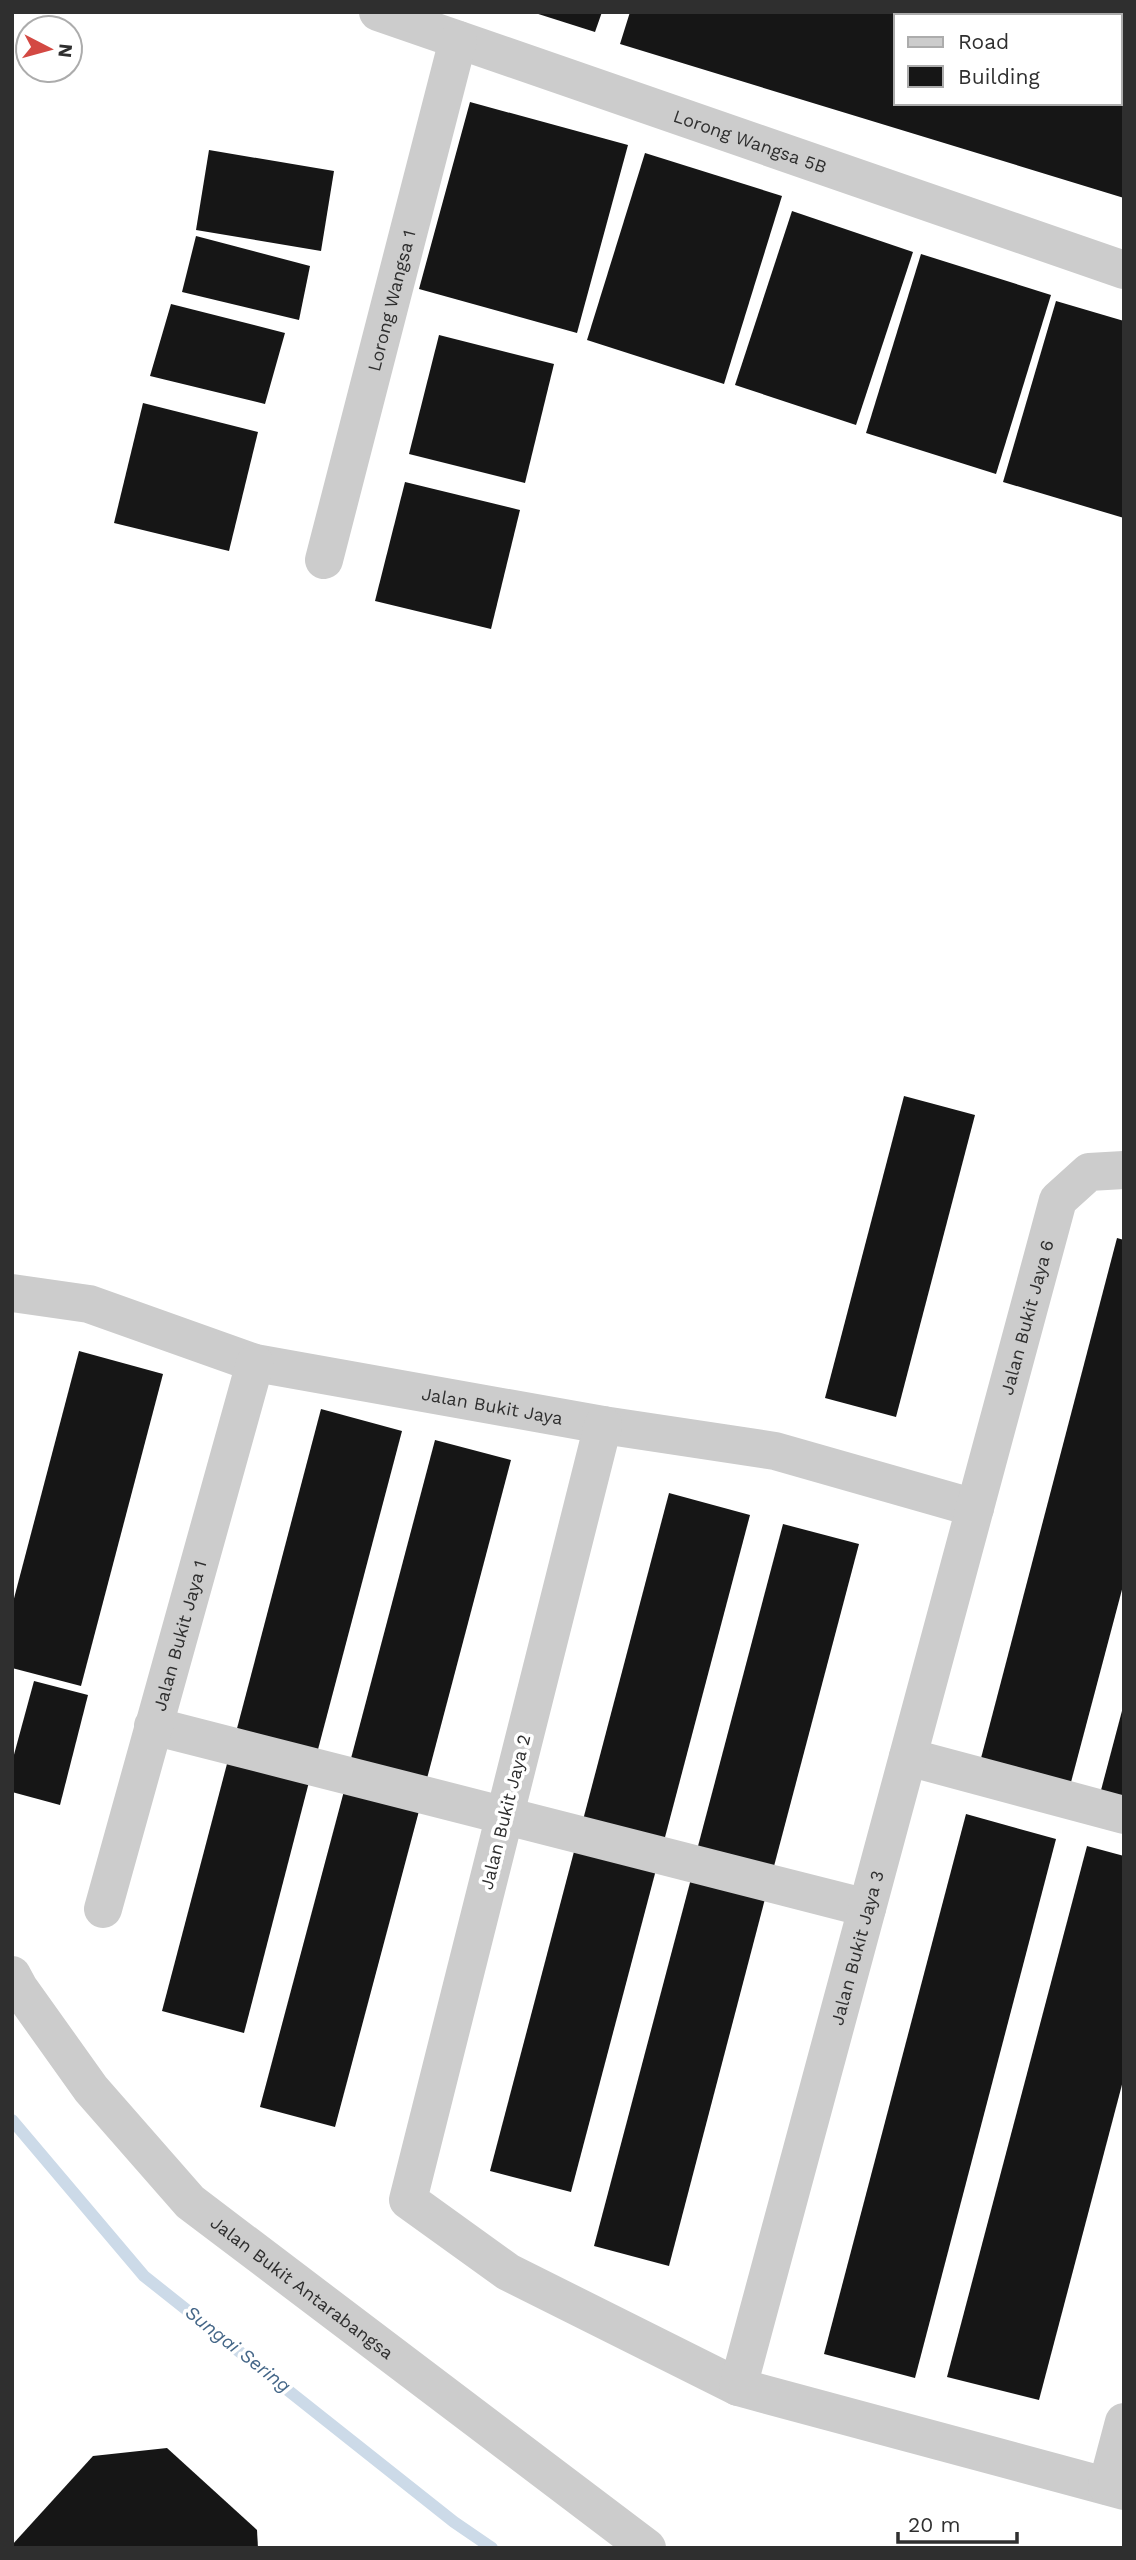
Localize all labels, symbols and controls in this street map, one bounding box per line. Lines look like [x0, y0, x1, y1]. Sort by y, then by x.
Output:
north arrow [14, 14, 84, 84]
legend [894, 14, 1122, 105]
text: Road [958, 29, 1009, 54]
text: N [53, 43, 78, 59]
text: Building [958, 64, 1040, 89]
street label: Lorong Wangsa 5B [671, 105, 830, 177]
street label: Lorong Wangsa 1 [363, 228, 419, 373]
street label: Jalan Bukit Jaya 6 [995, 1237, 1057, 1397]
street label: Jalan Bukit Jaya [420, 1382, 565, 1428]
street label: Jalan Bukit Jaya 1 [148, 1558, 210, 1713]
street label: Jalan Bukit Jaya 2 [476, 1732, 534, 1892]
street label: Jalan Bukit Jaya 3 [826, 1868, 887, 2027]
street label: Jalan Bukit Antarabangsa [207, 2211, 398, 2363]
water label: Sungai Sering [181, 2301, 296, 2398]
scale bar [898, 2500, 1017, 2544]
text: 20 m [908, 2512, 960, 2537]

